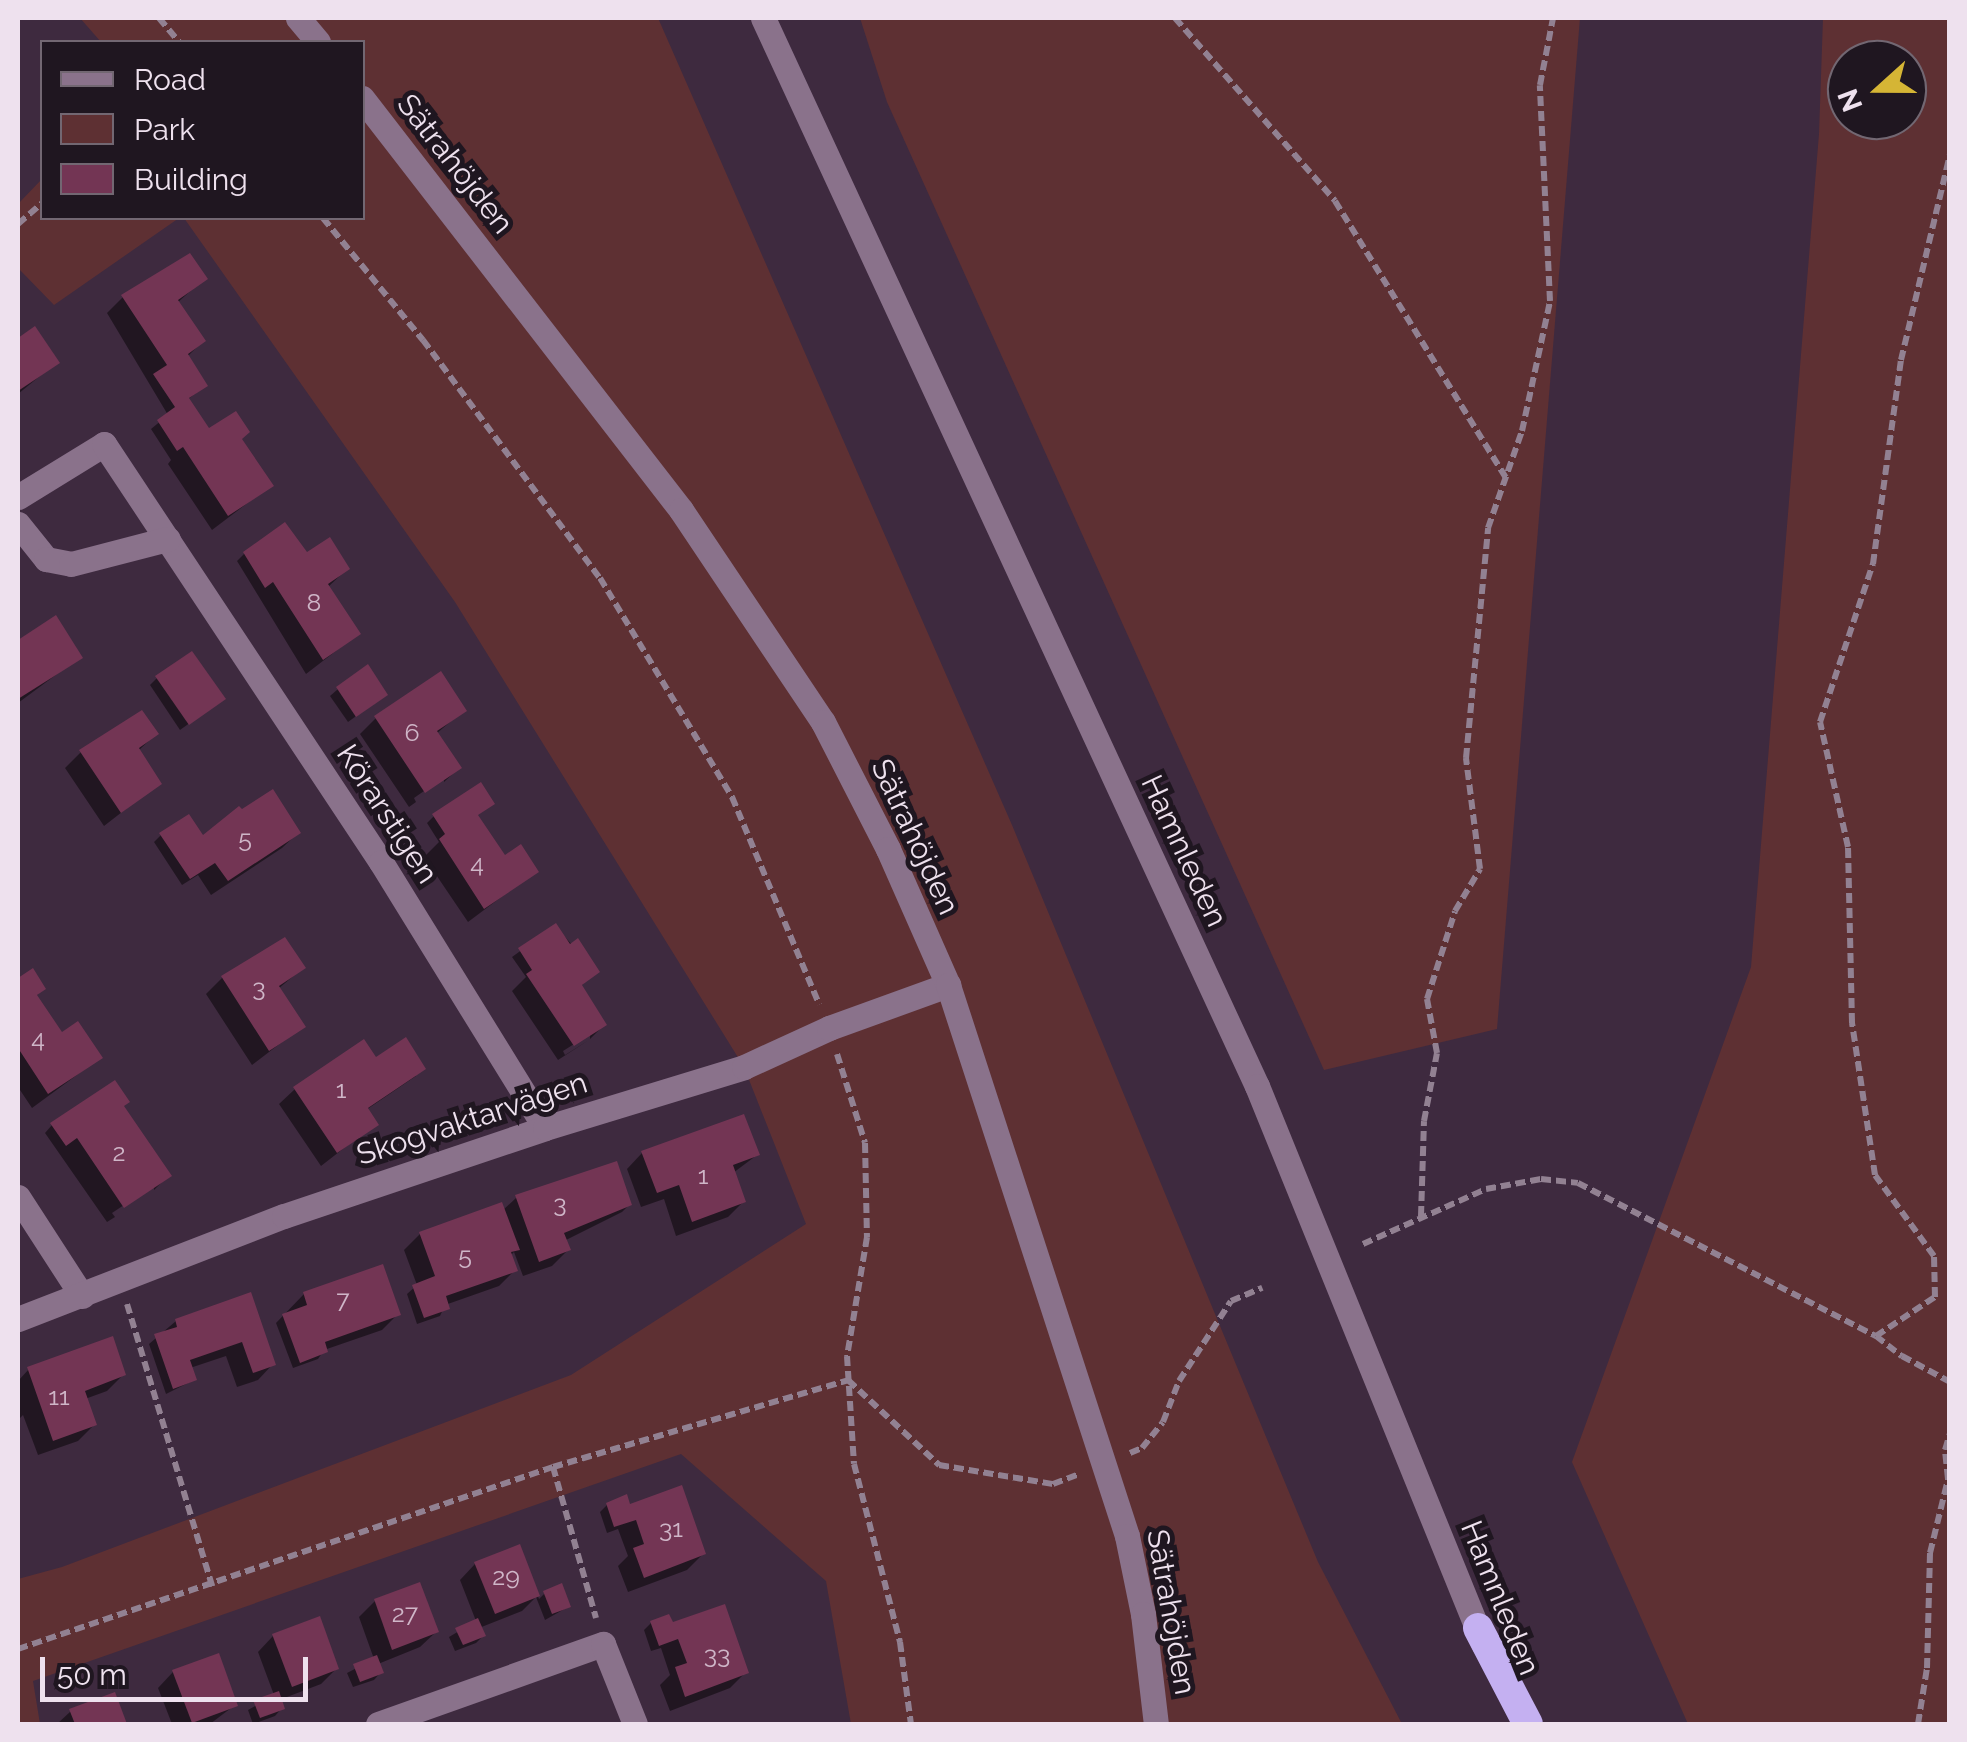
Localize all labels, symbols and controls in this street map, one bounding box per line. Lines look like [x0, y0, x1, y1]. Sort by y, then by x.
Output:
legend [40, 40, 365, 220]
north arrow [1827, 40, 1927, 140]
text: Road [134, 62, 206, 97]
text: N [1831, 84, 1870, 116]
street label: Sätrahöjden [389, 87, 521, 241]
text: Park [134, 112, 195, 147]
text: Building [134, 162, 248, 197]
house number: 8 [307, 587, 321, 617]
house number: 6 [404, 717, 420, 747]
street label: Körarstigen [329, 738, 445, 890]
street label: Sätrahöjden [863, 754, 967, 920]
street label: Hamnleden [1133, 770, 1235, 932]
house number: 5 [238, 823, 252, 853]
house number: 4 [470, 848, 484, 878]
house number: 3 [252, 972, 266, 1002]
house number: 4 [31, 1023, 45, 1053]
street label: Skogvaktarvägen [352, 1065, 592, 1173]
house number: 1 [336, 1074, 346, 1104]
house number: 2 [112, 1137, 126, 1167]
house number: 1 [698, 1160, 708, 1190]
house number: 3 [553, 1188, 567, 1218]
house number: 5 [458, 1240, 472, 1270]
house number: 7 [336, 1284, 350, 1314]
house number: 11 [48, 1381, 70, 1411]
house number: 31 [659, 1513, 683, 1543]
street label: Hamnleden [1453, 1516, 1547, 1680]
street label: Sätrahöjden [1139, 1527, 1203, 1697]
house number: 29 [492, 1561, 520, 1591]
house number: 27 [392, 1598, 418, 1628]
scale bar [45, 1637, 312, 1699]
house number: 33 [704, 1639, 730, 1669]
text: 50 m [57, 1657, 127, 1692]

